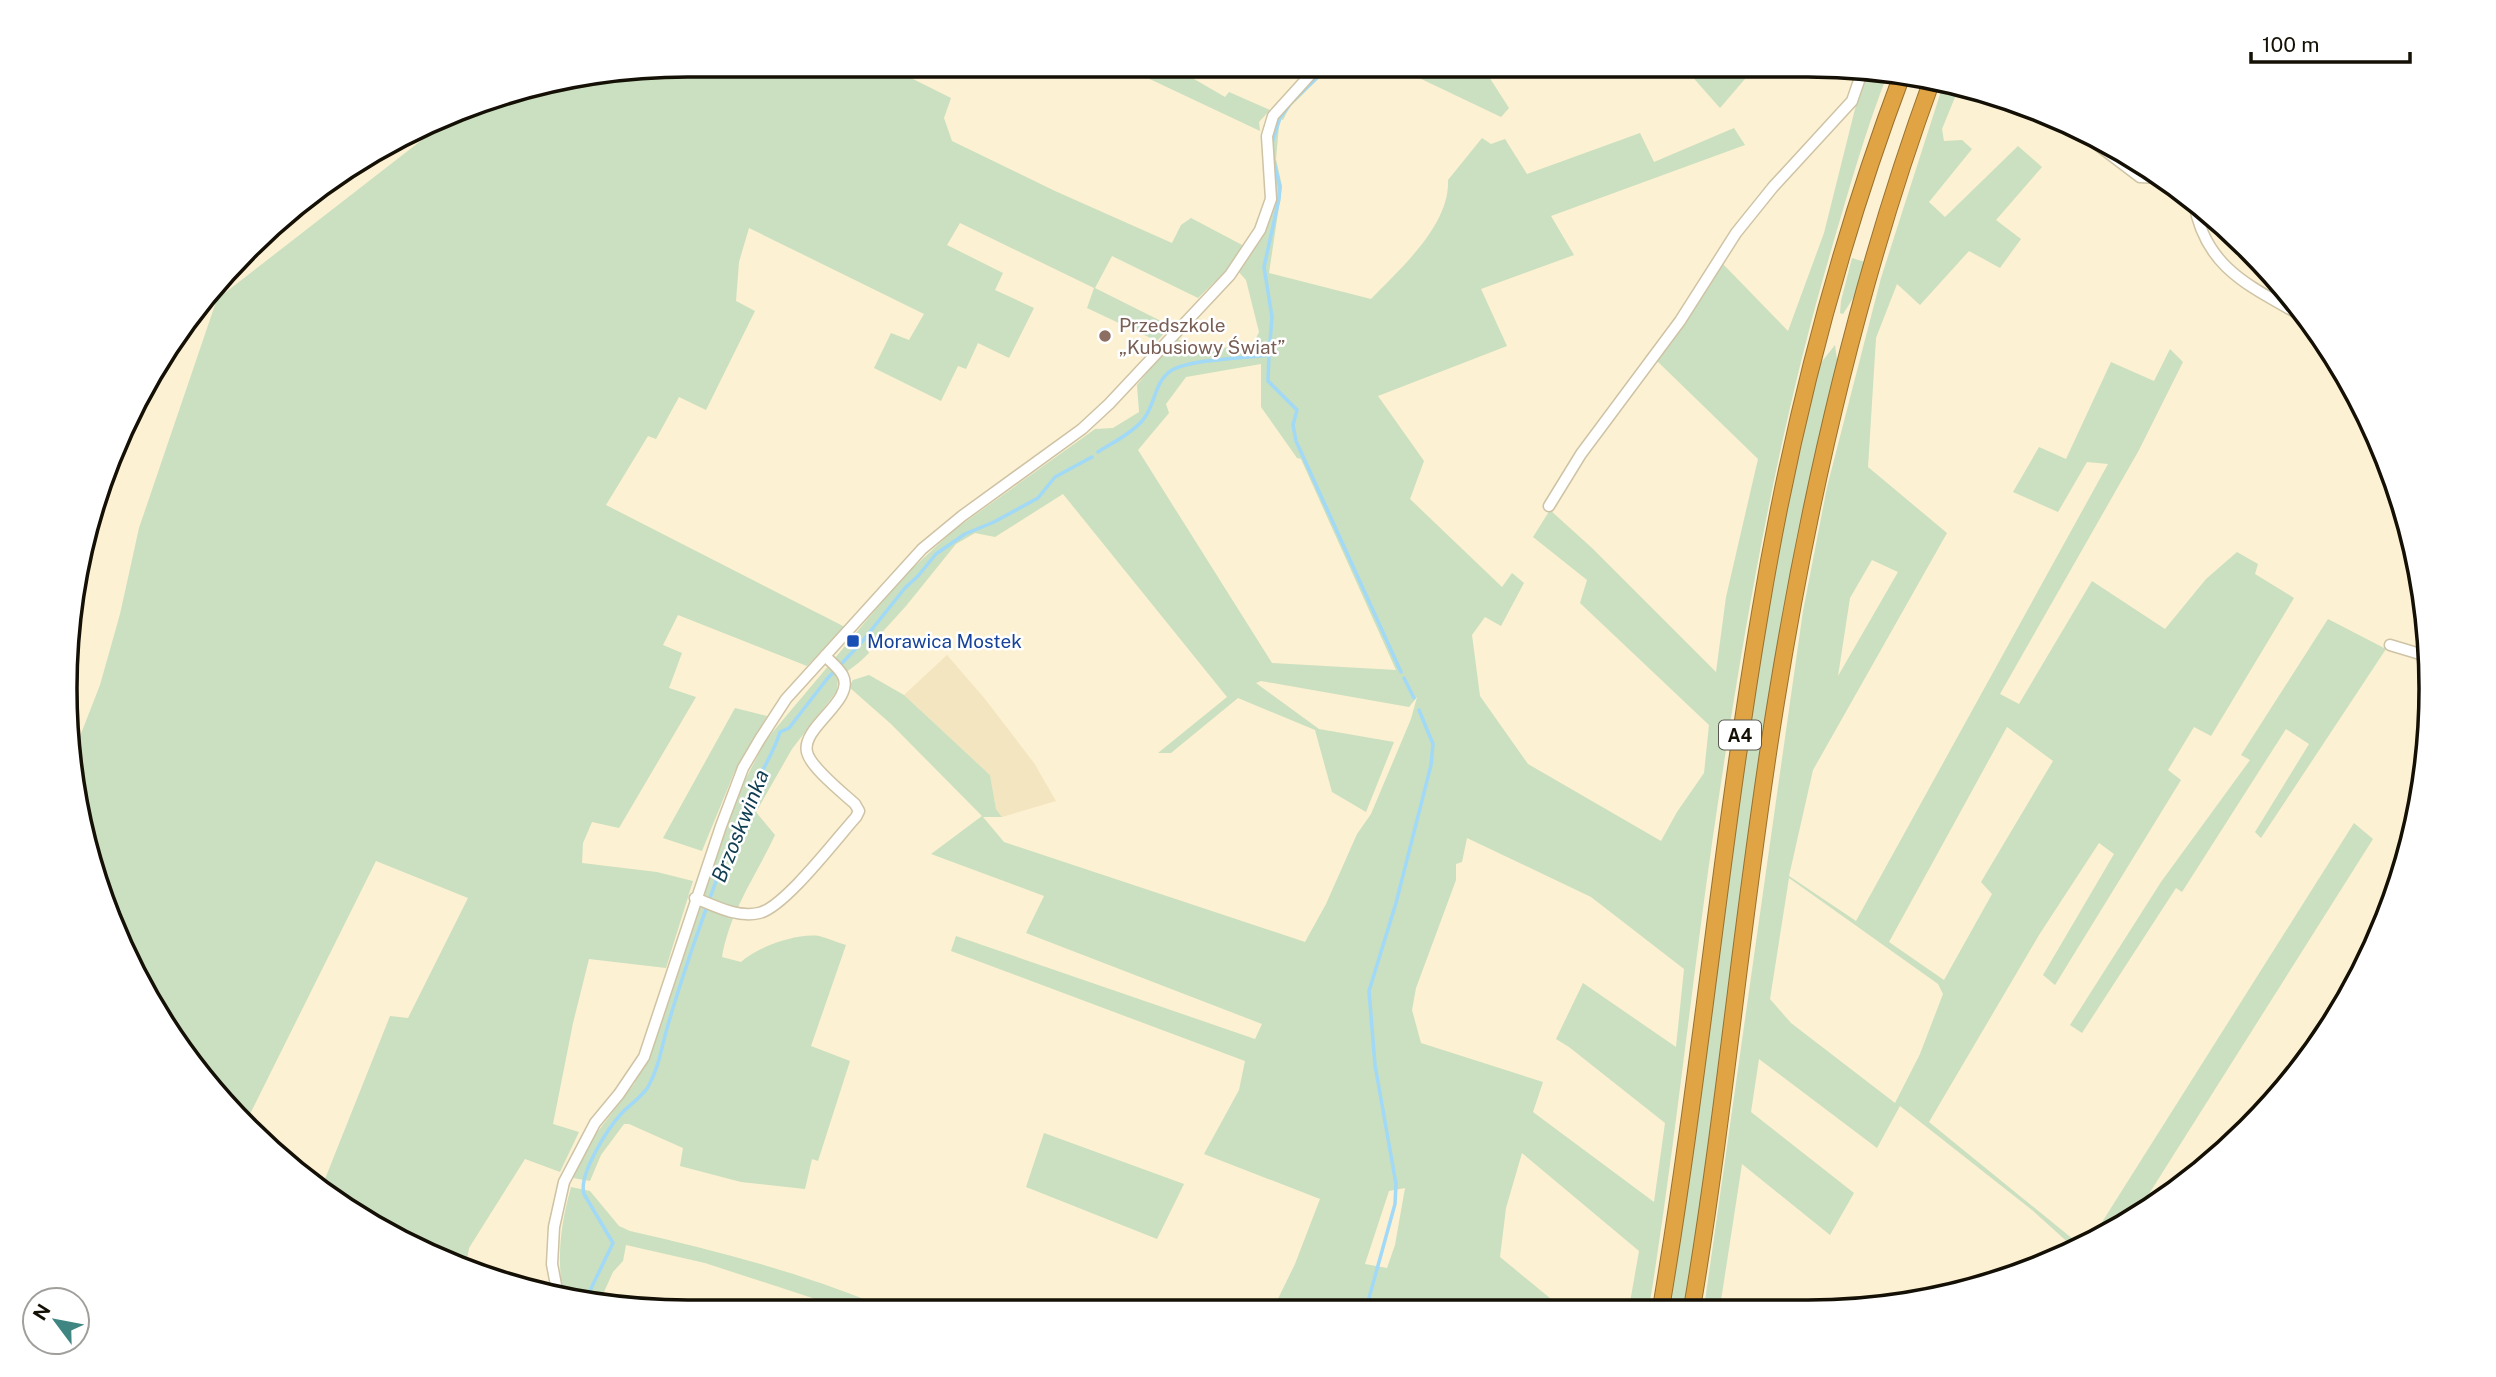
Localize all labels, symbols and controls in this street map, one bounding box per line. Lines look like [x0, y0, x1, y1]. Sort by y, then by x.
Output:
scale bar [2251, 21, 2410, 65]
text: 100 m [2262, 32, 2319, 57]
place label: Przedszkole „Kubusiowy Świat” [1119, 314, 1285, 358]
marker: Przedszkole „Kubusiowy Świat” [1097, 328, 1113, 344]
place label: Morawica Mostek [867, 630, 1022, 652]
marker: Morawica Mostek [845, 633, 861, 649]
road number: A4 [1719, 720, 1761, 750]
water label: Brzoskwinka [706, 766, 774, 886]
north arrow [21, 1286, 91, 1356]
text: N [28, 1300, 55, 1324]

